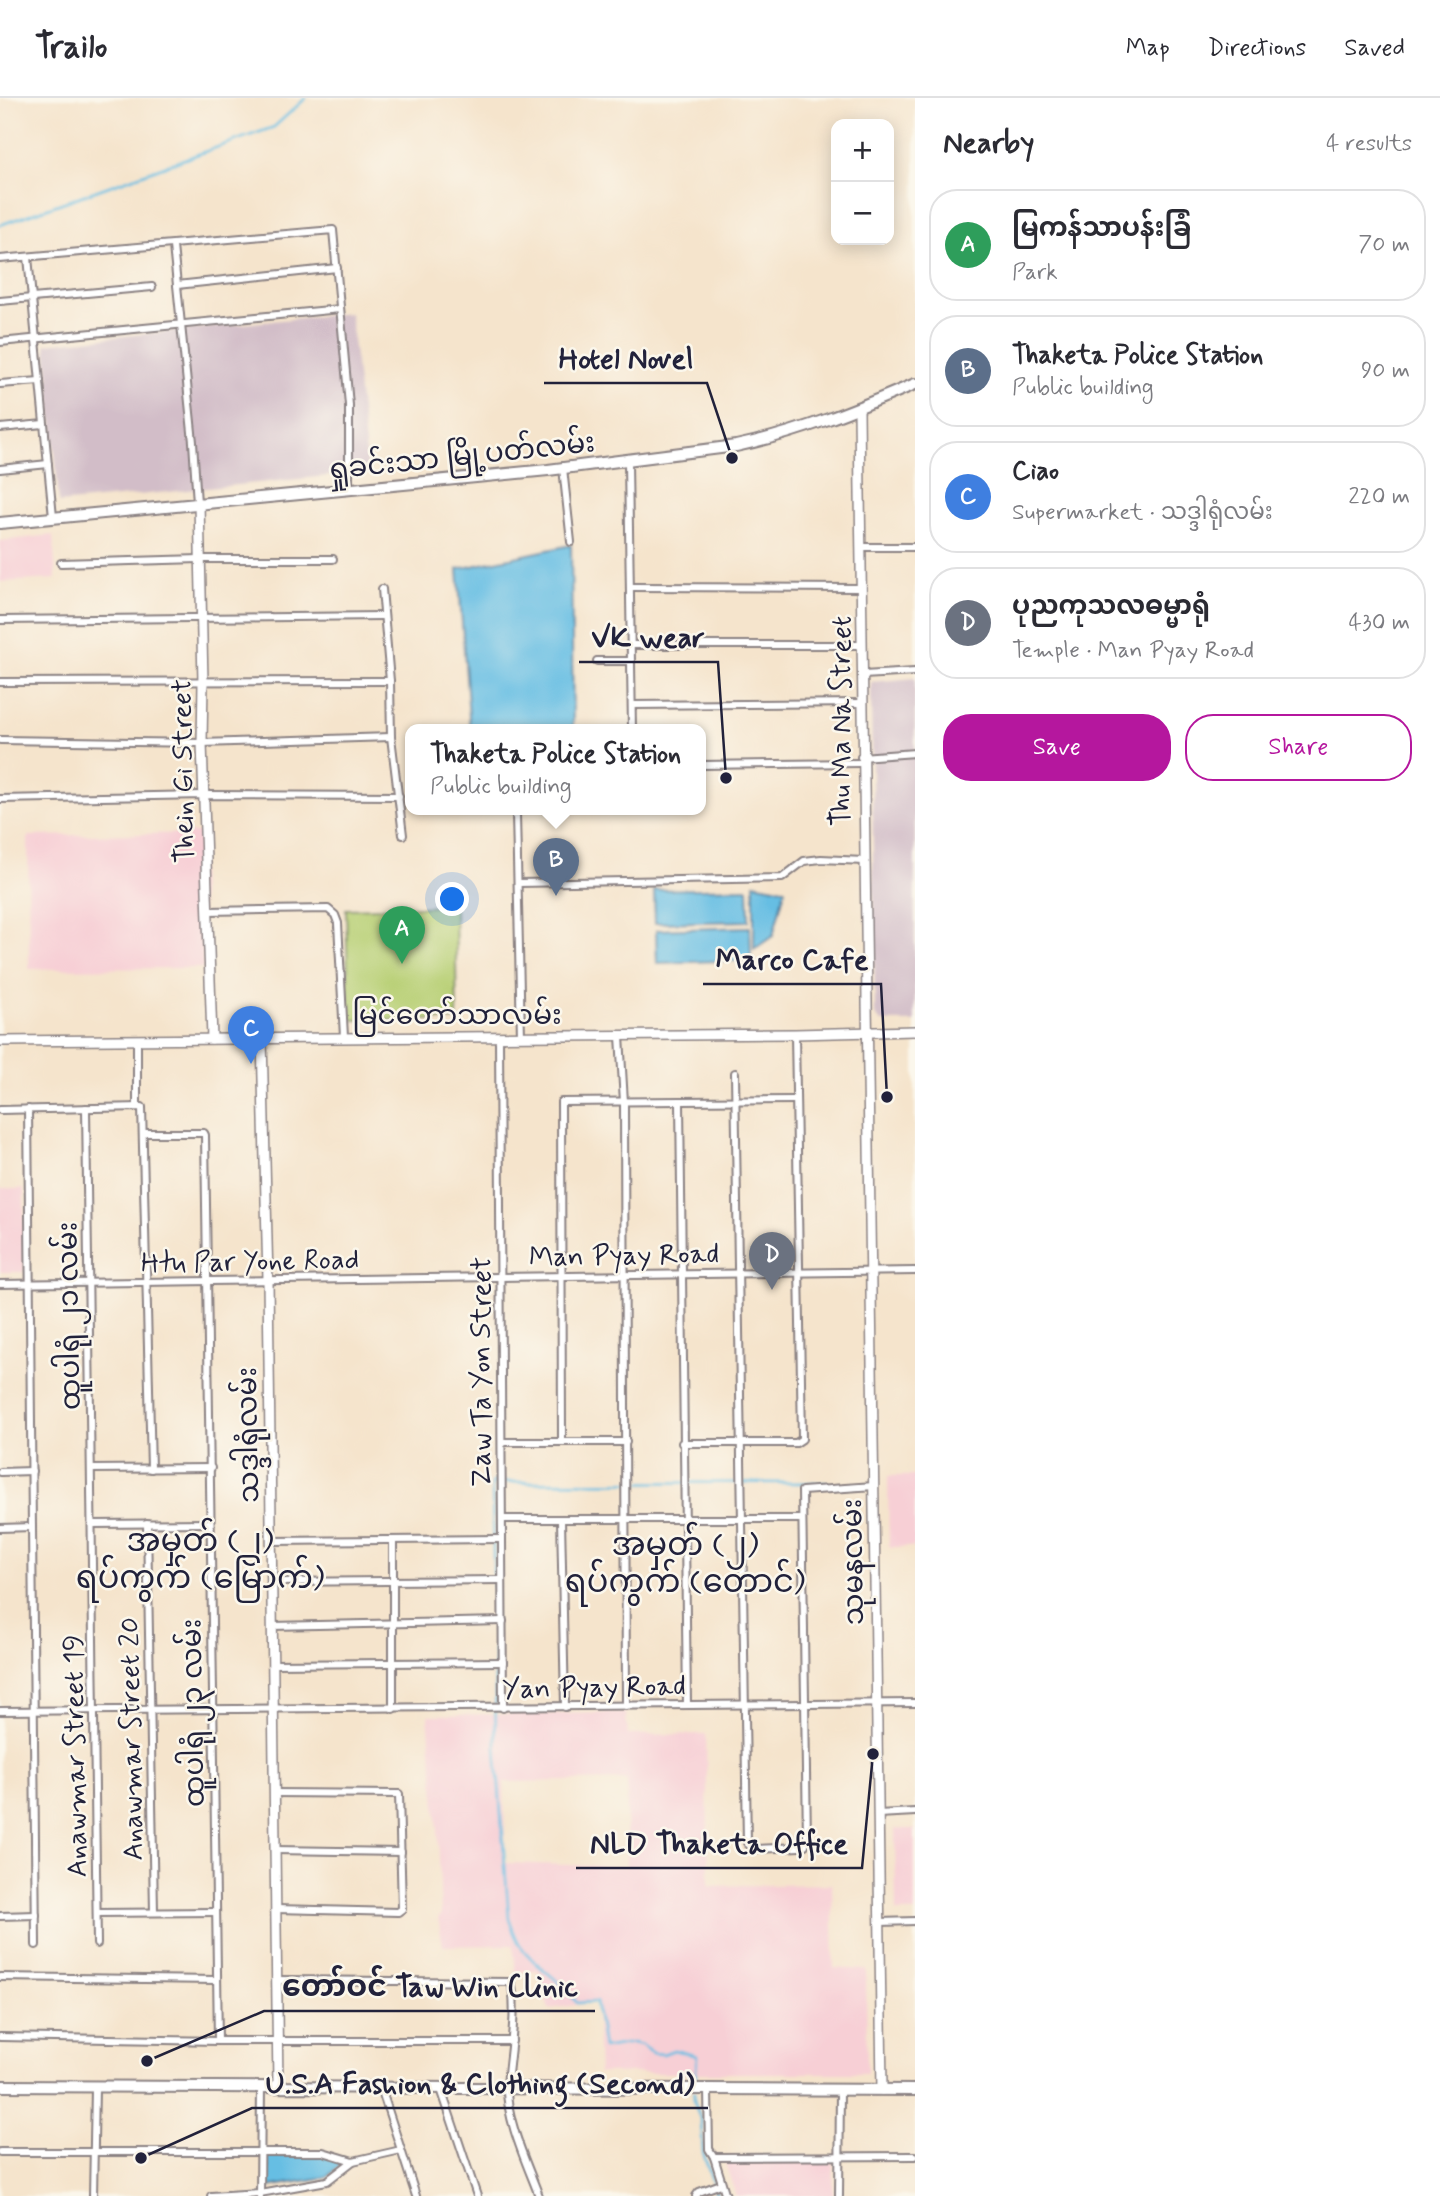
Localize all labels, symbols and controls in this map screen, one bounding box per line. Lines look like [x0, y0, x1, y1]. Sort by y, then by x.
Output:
text: Trailo [35, 26, 107, 70]
text: Map [1126, 33, 1170, 64]
text: Directions [1208, 33, 1306, 64]
text: Saved [1344, 33, 1405, 64]
map controls [831, 119, 894, 245]
button: + [831, 119, 894, 182]
text: Nearby [943, 124, 1034, 163]
text: 4 results [1326, 129, 1412, 159]
button: − [831, 182, 894, 245]
text: မြကန်သာပန်းခြံ [1012, 212, 1191, 246]
text: A [960, 230, 976, 260]
text: 70 m [1358, 230, 1410, 260]
text: Park [1012, 258, 1058, 288]
callout: Hotel Novel [544, 332, 707, 383]
text: Thaketa Police Station [1012, 339, 1263, 373]
text: Hotel Novel [559, 340, 693, 379]
text: B [961, 356, 975, 386]
text: 90 m [1361, 356, 1410, 386]
text: Public building [1012, 373, 1154, 403]
street label: ရှုခင်းသာ မြို့ပတ်လမ်း [325, 423, 597, 492]
text: Ciao [1012, 455, 1059, 489]
text: C [960, 482, 976, 512]
text: 220 m [1348, 482, 1410, 512]
text: Supermarket · သဒ္ဒါရုံလမ်း [1012, 498, 1273, 528]
text: ပုညကုသလဓမ္မာရုံ [1012, 590, 1210, 624]
text: D [960, 608, 976, 638]
text: 430 m [1349, 608, 1410, 638]
callout: VK wear [579, 611, 718, 662]
street label: Thu Ma Na Street [824, 616, 861, 826]
text: VK wear [591, 619, 705, 658]
text: Temple · Man Pyay Road [1012, 636, 1254, 666]
street label: Thein Gi Street [164, 678, 205, 863]
button: Save [943, 714, 1171, 781]
button: Share [1185, 714, 1412, 781]
popup [405, 724, 706, 815]
text: Thaketa Police Station [430, 738, 681, 772]
text: Public building [430, 772, 572, 802]
pin: B [533, 838, 579, 896]
your location [435, 882, 469, 916]
pin: A [379, 906, 425, 964]
callout: Marco Cafe [703, 933, 881, 984]
text: Marco Cafe [716, 941, 869, 980]
street label: မြင်တော်သာလမ်း [352, 996, 562, 1037]
pin: C [228, 1006, 274, 1064]
street label: ထူပါရုံ ၂၁ လမ်း [48, 1221, 93, 1411]
pin: D [749, 1232, 795, 1290]
street label: Man Pyay Road [529, 1236, 720, 1277]
street label: Htu Par Yone Road [141, 1242, 360, 1283]
street label: Zaw Ta Yon Street [464, 1257, 501, 1487]
street label: သဒ္ဒါရုံလမ်း [228, 1367, 272, 1503]
street label: သုမနလမ်း [833, 1498, 876, 1626]
district label: အမှတ် (၂) ရပ်ကွက် (မြောက်) [76, 1517, 324, 1603]
district label: အမှတ် (၂) ရပ်ကွက် (တောင်) [565, 1521, 805, 1607]
street label: Anawmar Street 20 [112, 1617, 153, 1861]
street label: ထူပါရုံ ၂၃ လမ်း [172, 1618, 217, 1807]
street label: Anawmar Street 19 [56, 1634, 97, 1878]
street label: Yan Pyay Road [502, 1668, 686, 1709]
callout: NLD Thaketa Office [576, 1817, 862, 1868]
text: NLD Thaketa Office [590, 1825, 848, 1864]
callout: တော်ဝင် Taw Win Clinic [264, 1960, 595, 2011]
text: တော်ဝင် Taw Win Clinic [282, 1965, 578, 2007]
callout: U.S.A Fashion & Clothing (Second) [252, 2057, 708, 2108]
text: U.S.A Fashion & Clothing (Second) [265, 2065, 695, 2108]

